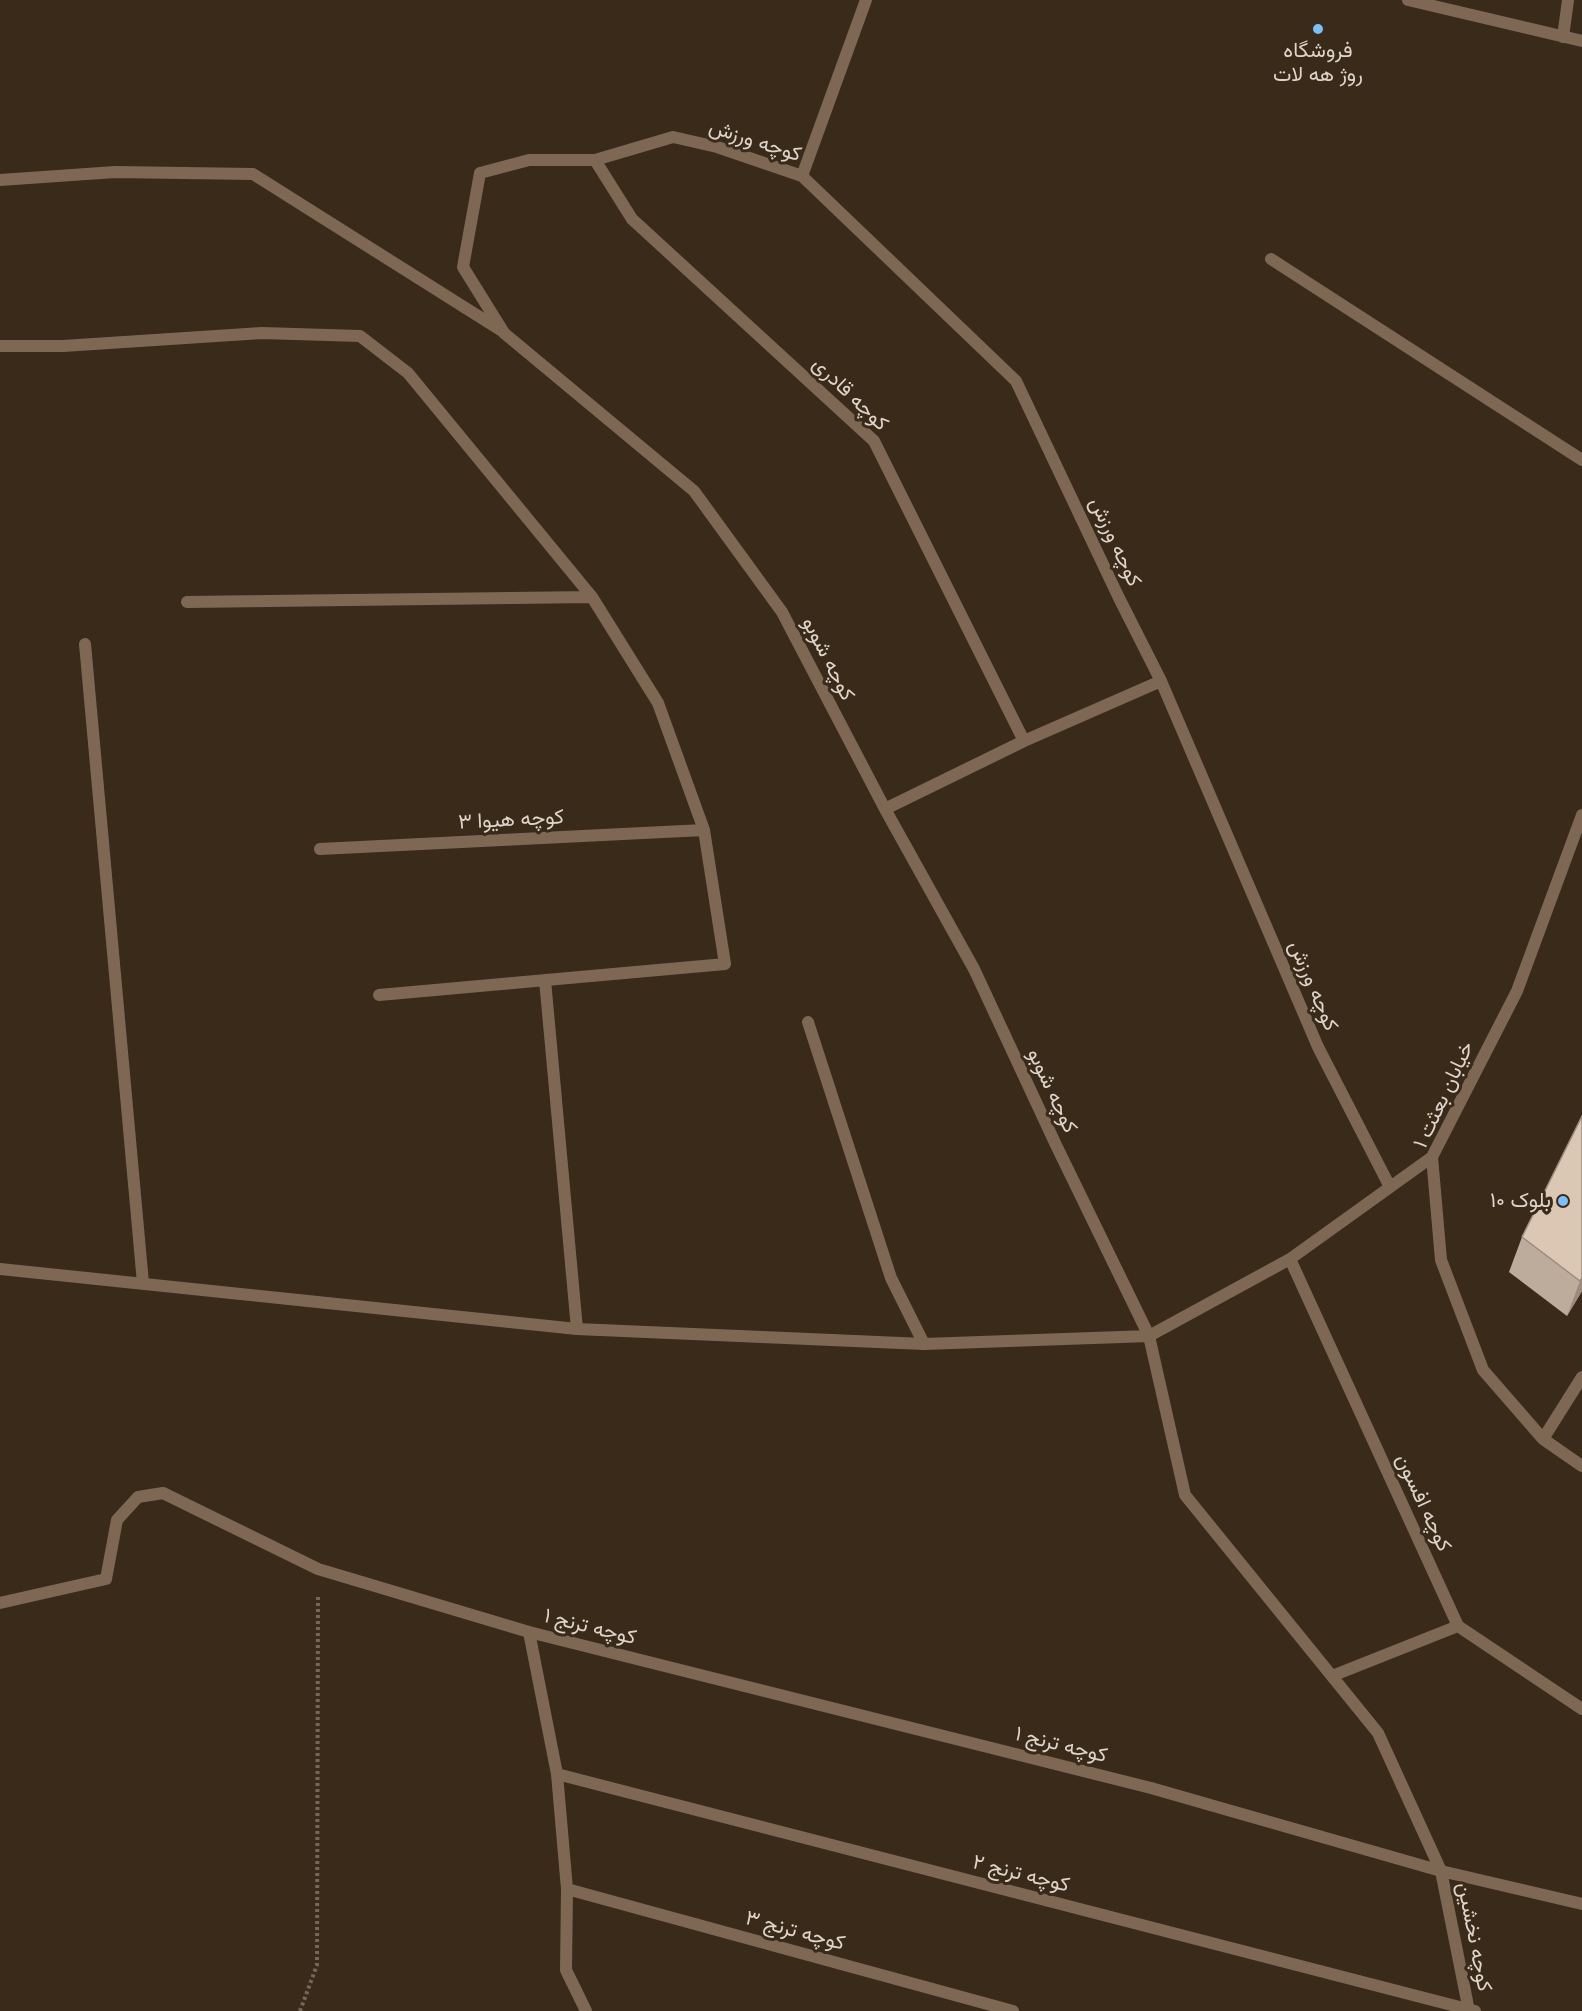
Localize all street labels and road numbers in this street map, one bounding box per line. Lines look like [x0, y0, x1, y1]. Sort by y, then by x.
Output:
street label: کوچه ورزش [706, 114, 804, 168]
street label: کوچه قادری [807, 352, 893, 436]
street label: کوچه ورزش [1083, 493, 1147, 591]
street label: کوچه شوبو [796, 613, 860, 705]
street label: کوچه هیوا ۳ [457, 805, 565, 835]
street label: کوچه ورزش [1283, 937, 1343, 1035]
street label: خیابان بعثت ۱ [1408, 1037, 1480, 1153]
street label: کوچه شوبو [1021, 1045, 1083, 1137]
street label: کوچه افسون [1389, 1450, 1457, 1556]
street label: کوچه ترنج ۱ [541, 1603, 639, 1651]
street label: کوچه ترنج ۱ [1012, 1721, 1110, 1769]
street label: کوچه ترنج ۲ [970, 1850, 1072, 1898]
street label: کوچه نخشین [1451, 1880, 1497, 1994]
street label: کوچه ترنج ۳ [743, 1906, 847, 1956]

